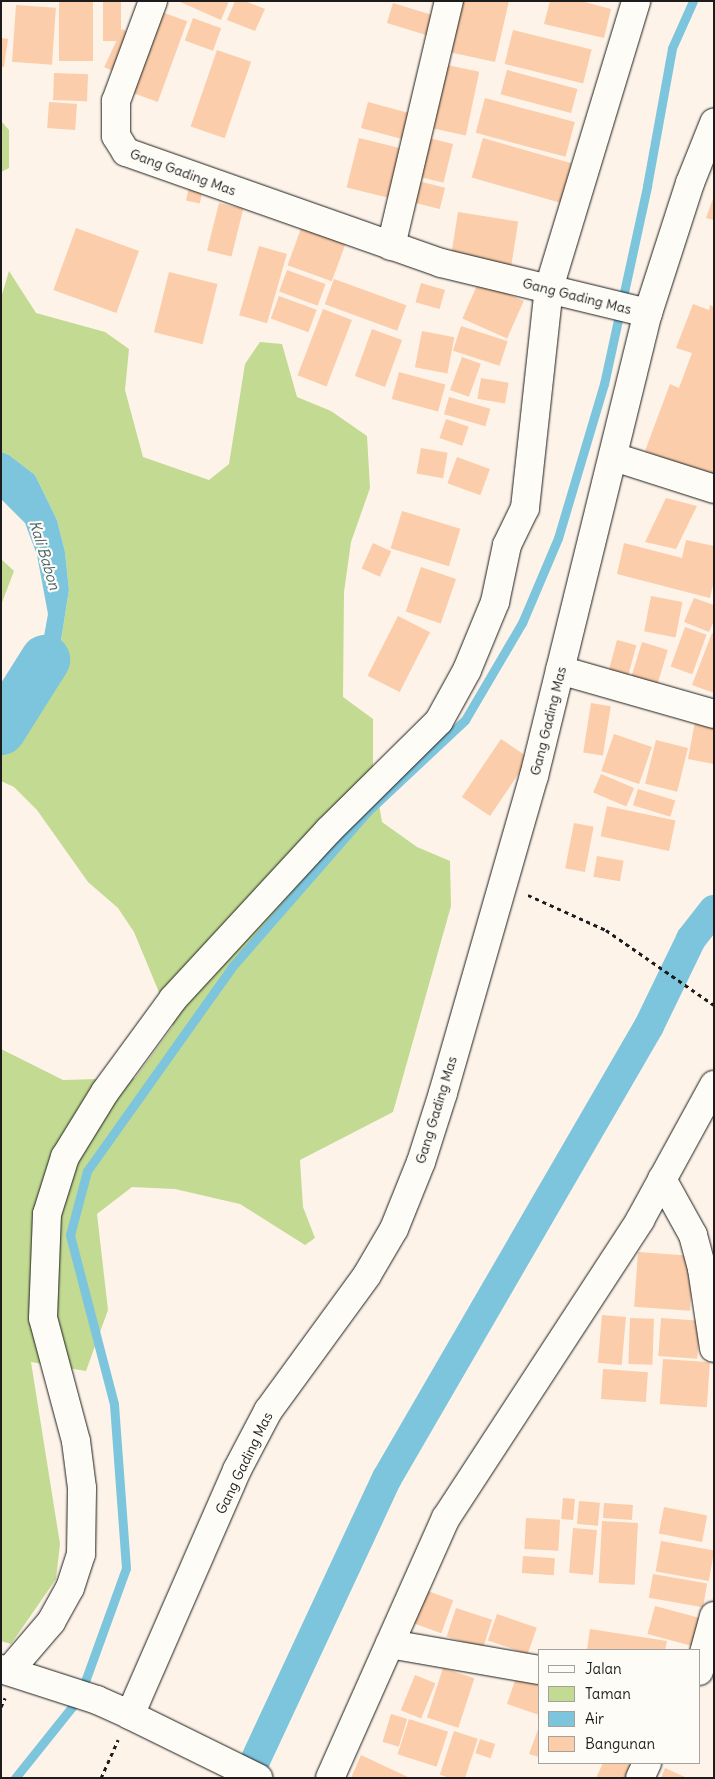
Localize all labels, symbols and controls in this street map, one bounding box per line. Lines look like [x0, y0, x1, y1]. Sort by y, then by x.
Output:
street label: Gang Gading Mas [128, 145, 238, 199]
street label: Gang Gading Mas [521, 274, 633, 318]
water label: Kali Babon [26, 518, 64, 592]
street label: Gang Gading Mas [526, 665, 570, 777]
street label: Gang Gading Mas [412, 1054, 460, 1166]
street label: Gang Gading Mas [212, 1409, 276, 1517]
legend [538, 1649, 700, 1764]
text: Jalan [585, 1659, 622, 1678]
text: Taman [585, 1684, 631, 1703]
text: Air [585, 1709, 604, 1728]
text: Bangunan [585, 1734, 655, 1753]

